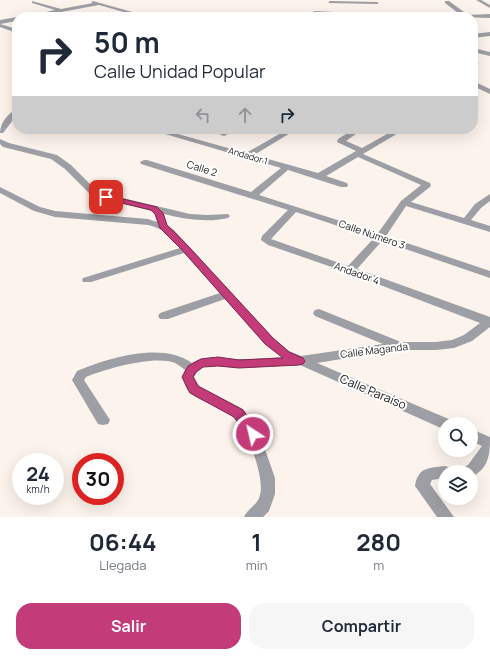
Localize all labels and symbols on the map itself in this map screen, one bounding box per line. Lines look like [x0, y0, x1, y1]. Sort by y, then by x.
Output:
street label: Andador 1 [227, 144, 269, 167]
street label: Calle 2 [185, 157, 219, 179]
pin [89, 180, 123, 214]
street label: Calle Número 3 [337, 216, 407, 252]
street label: Andador 4 [332, 258, 382, 288]
street label: Calle Maganda [339, 339, 409, 361]
street label: Calle Paraíso [337, 370, 409, 413]
position arrow [232, 413, 274, 455]
speed limit sign: 30 [72, 453, 124, 505]

